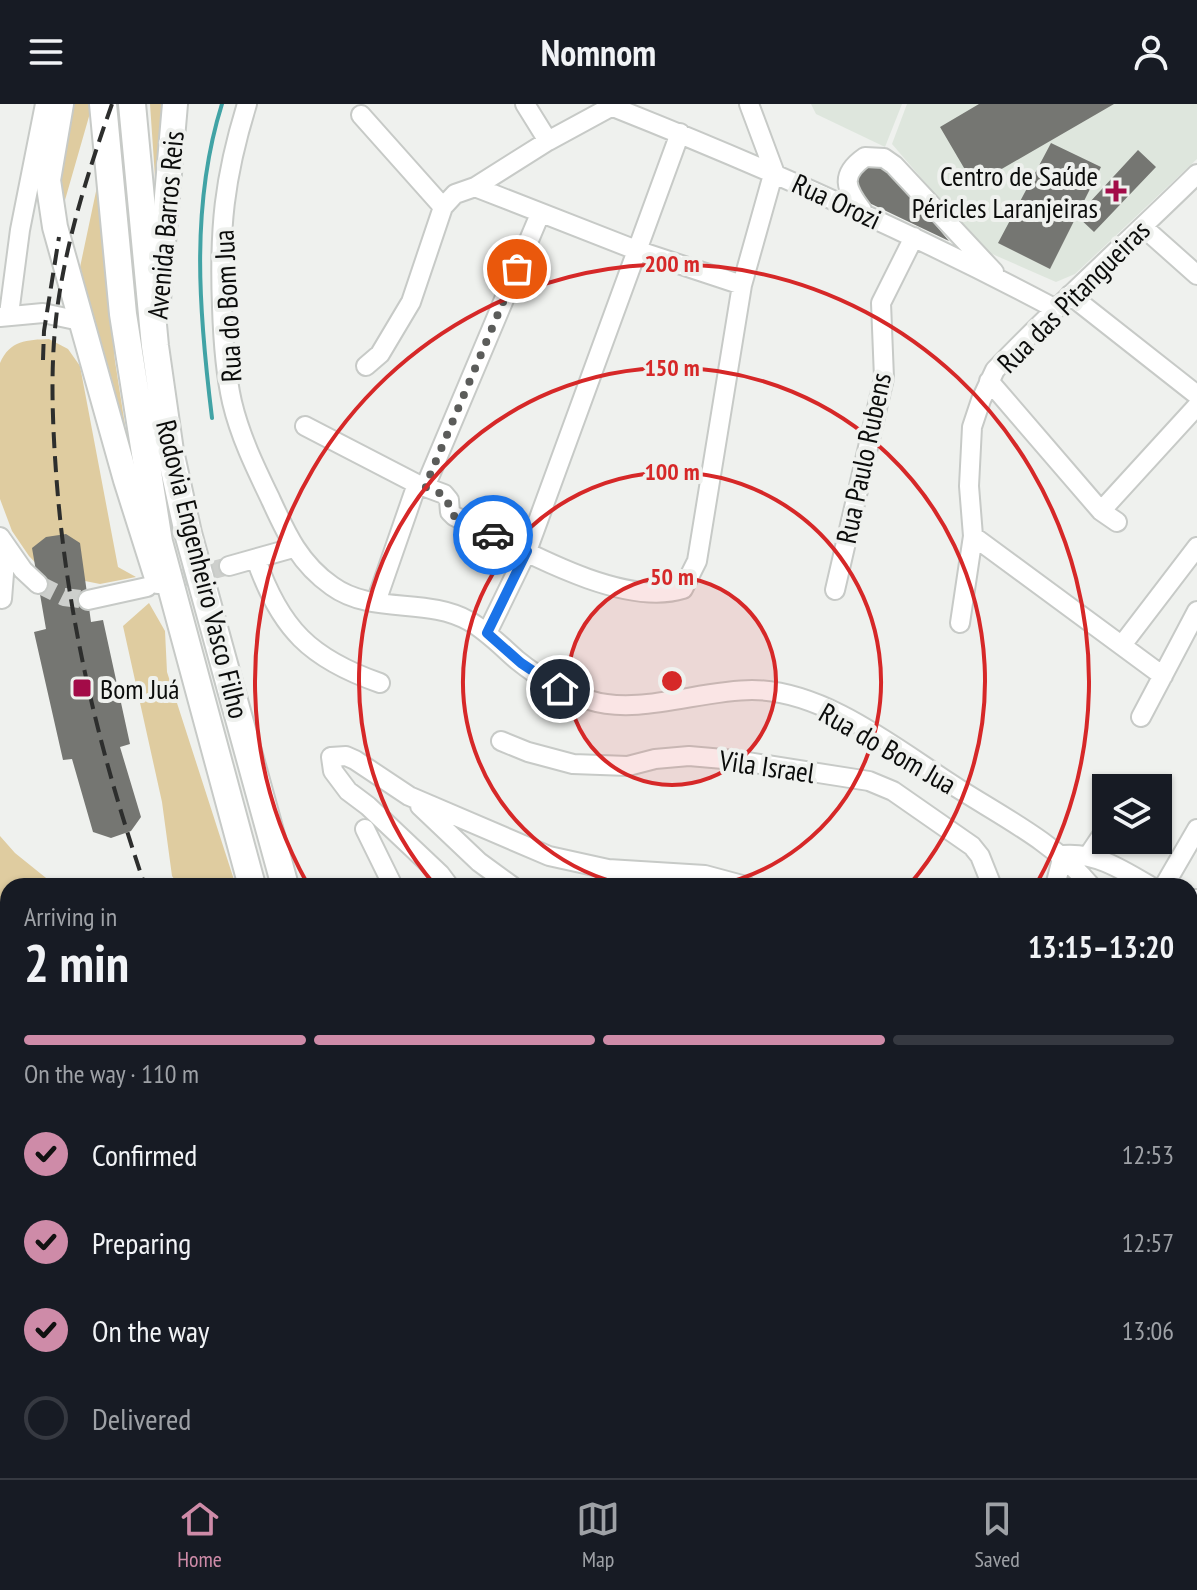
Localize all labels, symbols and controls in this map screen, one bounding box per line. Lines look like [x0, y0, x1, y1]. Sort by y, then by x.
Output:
text: Nomnom [541, 29, 656, 76]
icon: menu [24, 30, 68, 74]
icon: person [1129, 30, 1173, 74]
street label: Avenida Barros Reis [138, 129, 192, 321]
place label: Centro de Saúde Péricles Laranjeiras [912, 157, 1098, 226]
street label: Rua Orozi [787, 164, 887, 238]
marker: Centro de Saúde Péricles Laranjeiras [1105, 180, 1127, 202]
street label: Rua das Pitangueiras [989, 212, 1157, 380]
street label: Rua do Bom Jua [205, 229, 249, 383]
pin [483, 235, 551, 303]
icon: bag [495, 247, 539, 291]
text: 200 m [644, 248, 700, 279]
text: 150 m [644, 352, 700, 383]
street label: Rua Paulo Rubens [827, 369, 899, 547]
street label: Rodovia Engenheiro Vasco Filho [148, 416, 258, 722]
text: 100 m [644, 456, 700, 487]
courier [453, 495, 533, 575]
icon: car [471, 513, 515, 557]
text: 50 m [650, 561, 694, 592]
pin [526, 655, 594, 723]
icon: home [538, 667, 582, 711]
centre of rings [658, 667, 686, 695]
place label: Bom Juá [100, 670, 180, 707]
marker: Bom Juá [71, 677, 93, 699]
street label: Rua do Bom Jua [813, 694, 963, 802]
street label: Vila Israel [716, 741, 817, 791]
map controls [1092, 774, 1172, 854]
button: layers [1092, 774, 1172, 854]
text: Arriving in [24, 900, 117, 933]
text: 13:15–13:20 [1028, 927, 1174, 966]
text: 2 min [24, 929, 129, 996]
text: On the way · 110 m [24, 1057, 199, 1090]
icon: check [24, 1132, 68, 1176]
text: Confirmed [92, 1135, 197, 1174]
text: 12:53 [1122, 1138, 1174, 1171]
icon: check [24, 1220, 68, 1264]
text: Preparing [92, 1223, 191, 1262]
text: 12:57 [1122, 1226, 1174, 1259]
icon: check [24, 1308, 68, 1352]
text: On the way [92, 1311, 209, 1350]
text: 13:06 [1122, 1314, 1174, 1347]
text: Delivered [92, 1399, 191, 1438]
tab: Home [177, 1497, 222, 1573]
tab: Map [576, 1497, 620, 1573]
tab: Saved [974, 1497, 1020, 1573]

